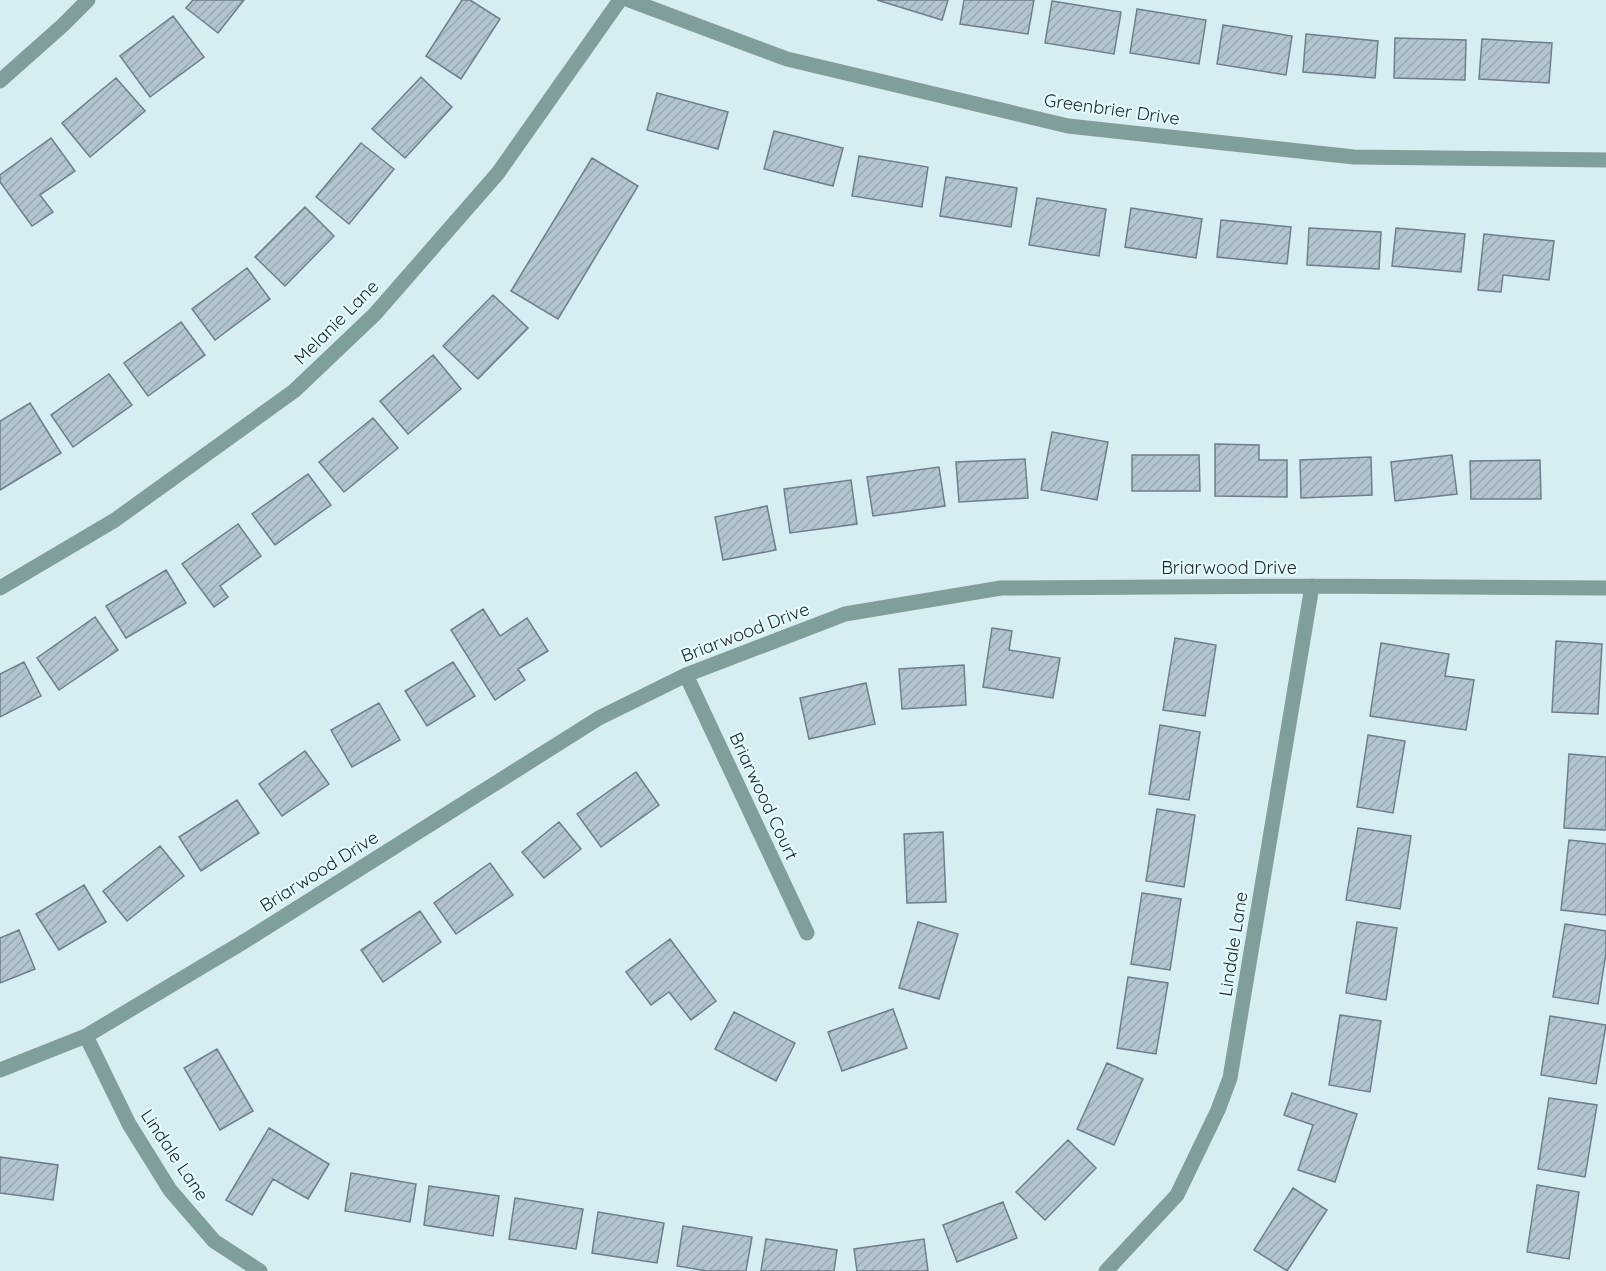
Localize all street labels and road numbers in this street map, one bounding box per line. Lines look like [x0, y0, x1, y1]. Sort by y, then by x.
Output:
street label: Greenbrier Drive [1043, 88, 1181, 130]
street label: Melanie Lane [289, 275, 383, 369]
street label: Briarwood Drive [1161, 556, 1297, 579]
street label: Briarwood Drive [678, 597, 812, 667]
street label: Briarwood Court [724, 728, 804, 864]
street label: Briarwood Drive [255, 825, 383, 917]
street label: Lindale Lane [1213, 890, 1253, 998]
street label: Lindale Lane [136, 1105, 214, 1205]

